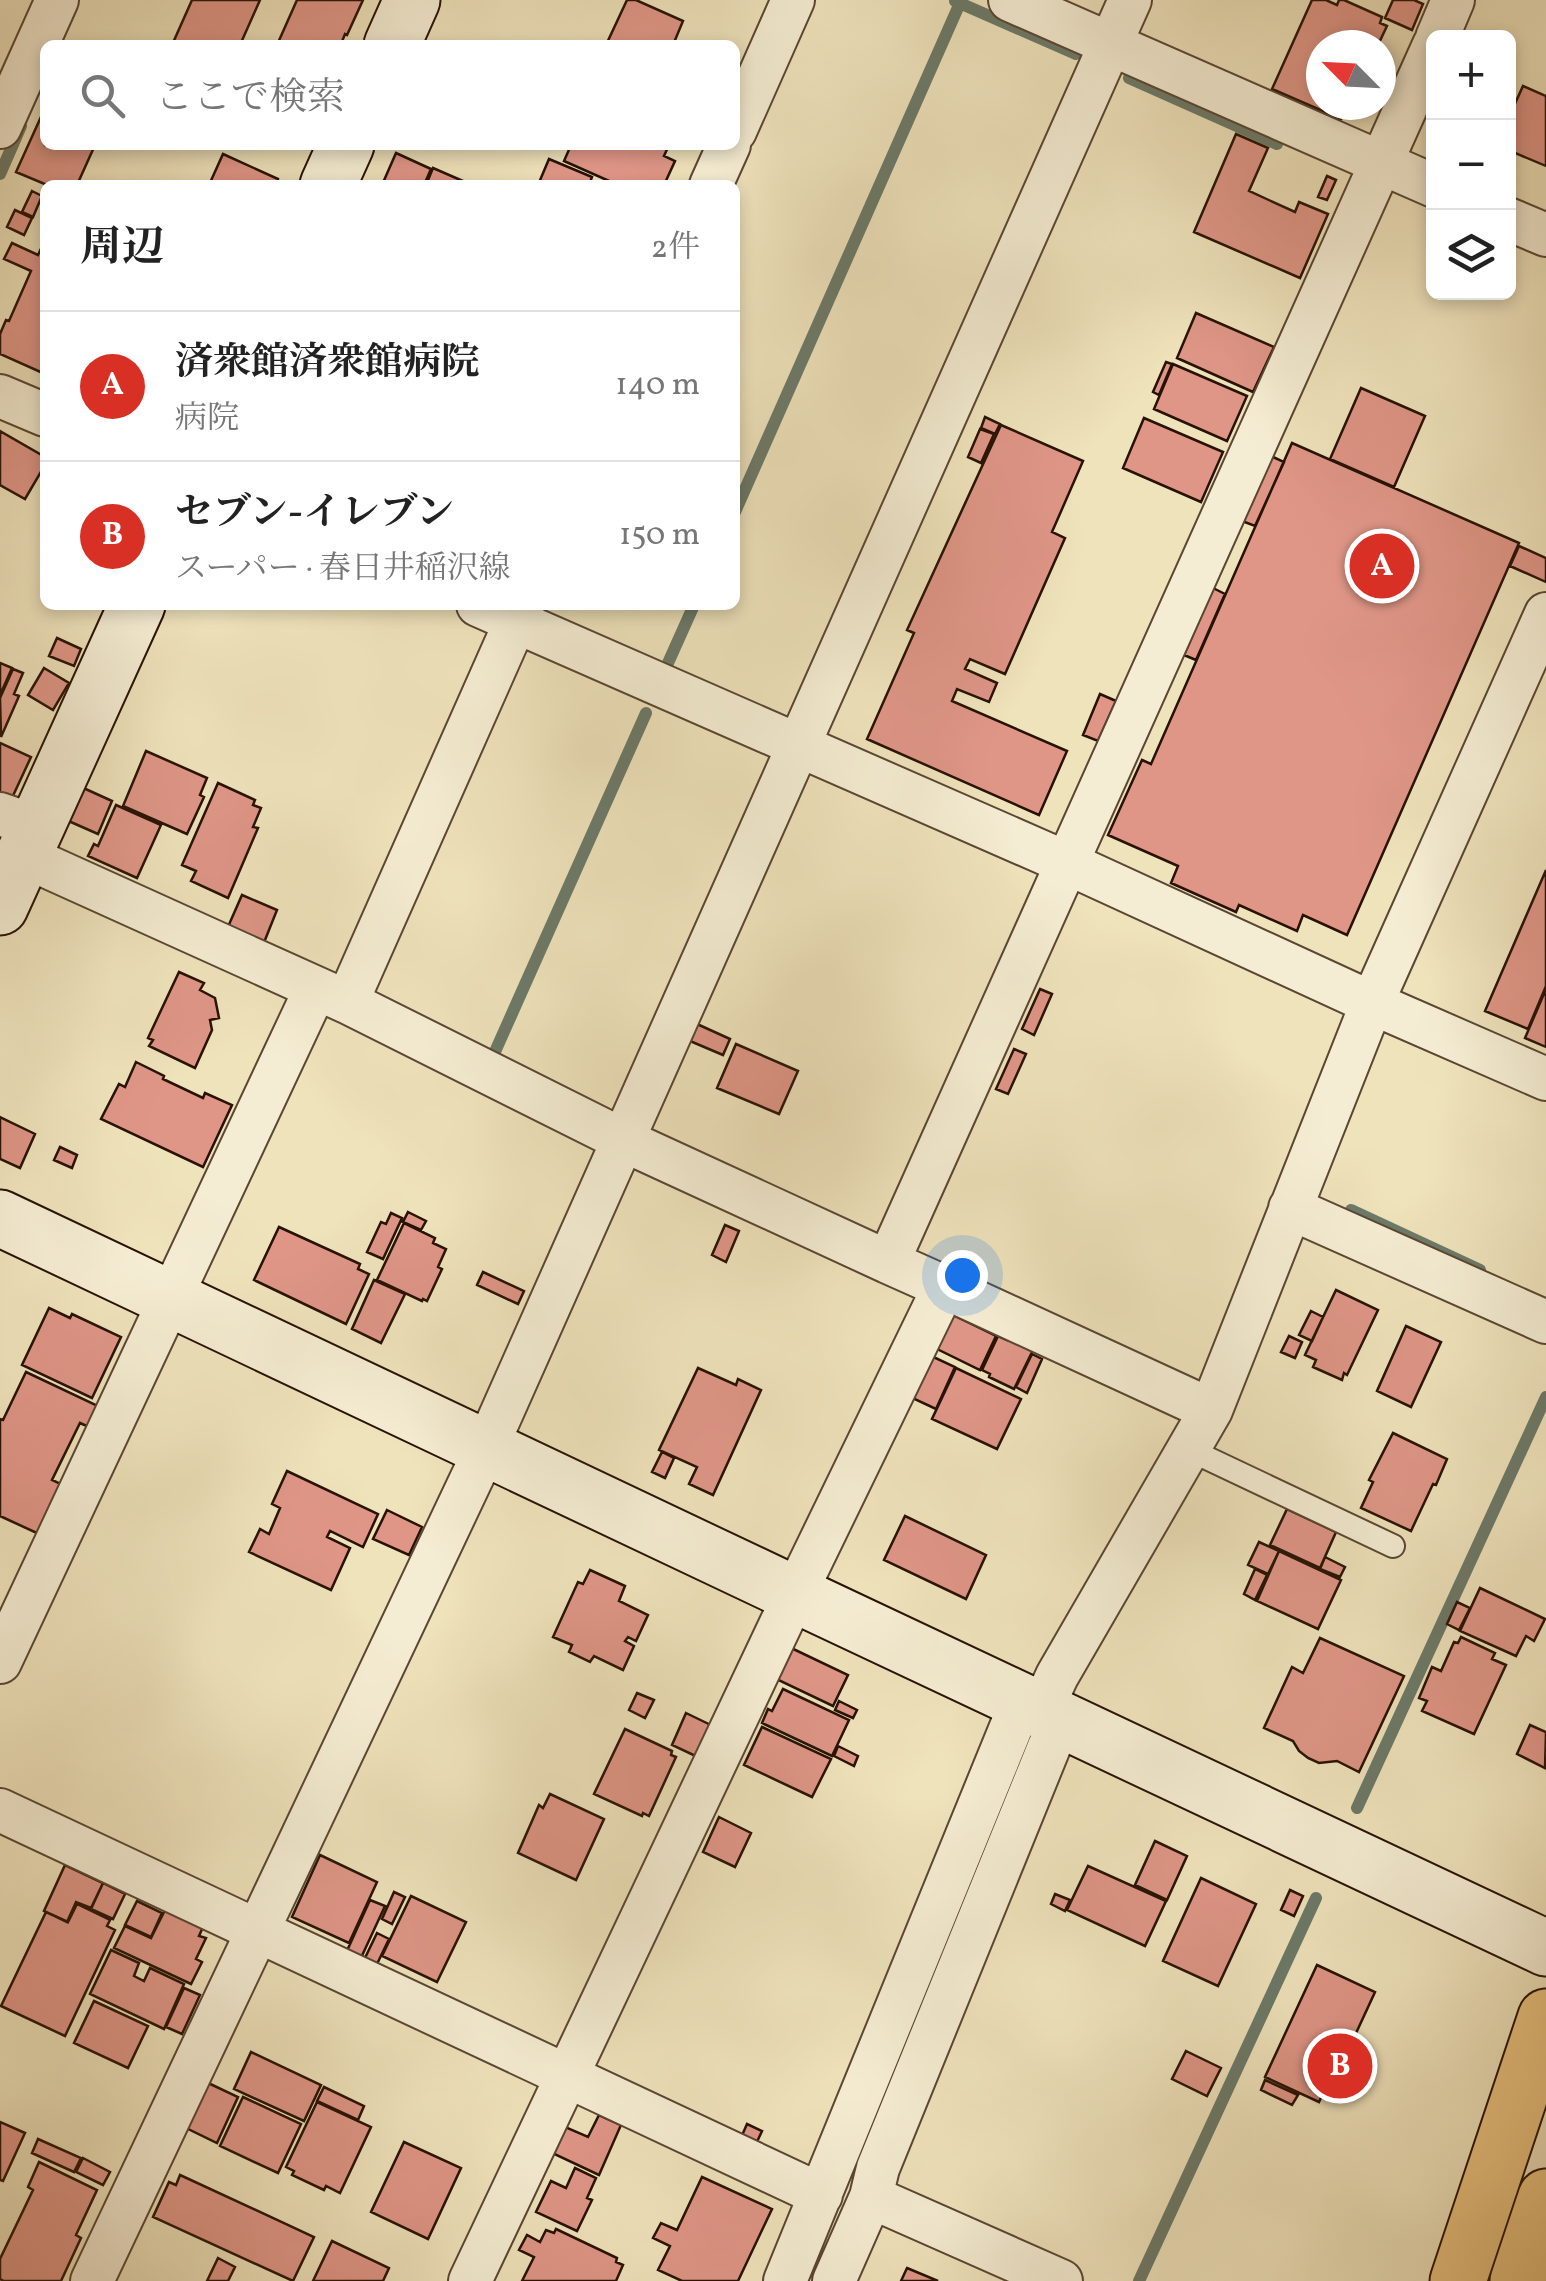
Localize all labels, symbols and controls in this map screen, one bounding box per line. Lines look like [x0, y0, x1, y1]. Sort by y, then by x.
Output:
north arrow [1306, 30, 1396, 120]
map controls [1426, 30, 1516, 300]
button: + [1426, 30, 1516, 120]
search box [40, 40, 740, 150]
icon: search [75, 68, 130, 123]
text: ここで検索 [155, 73, 345, 126]
button: − [1426, 120, 1516, 210]
button: layers [1426, 210, 1516, 300]
text: 周辺 [80, 220, 164, 279]
text: 2件 [651, 227, 700, 271]
text: 済衆館済衆館病院 [175, 338, 479, 391]
text: A [101, 364, 124, 408]
text: 140 m [615, 364, 700, 408]
text: 病院 [175, 398, 239, 442]
text: セブン-イレブン [175, 488, 454, 541]
text: B [102, 514, 123, 558]
text: 150 m [619, 514, 700, 558]
pin: A [1350, 528, 1414, 604]
text: スーパー · 春日井稲沢線 [175, 548, 511, 592]
your location [937, 1250, 988, 1301]
pin: B [1308, 2028, 1372, 2104]

